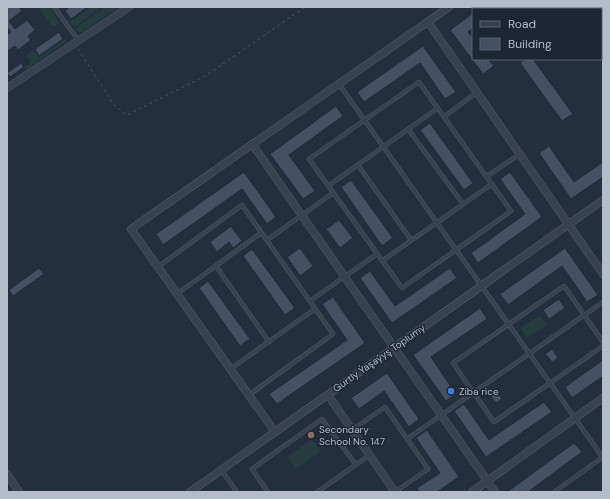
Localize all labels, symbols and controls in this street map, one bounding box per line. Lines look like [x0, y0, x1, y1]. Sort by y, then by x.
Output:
legend [472, 8, 602, 60]
text: Road [508, 16, 536, 32]
text: Building [508, 36, 552, 52]
street label: Gurtly Ýaşaýyş Toplumy [330, 321, 428, 395]
place label: Ziba rice [459, 385, 499, 398]
marker: Ziba rice [446, 386, 456, 396]
place label: Secondary School No. 147 [319, 423, 385, 448]
marker: Secondary School No. 147 [306, 430, 316, 440]

